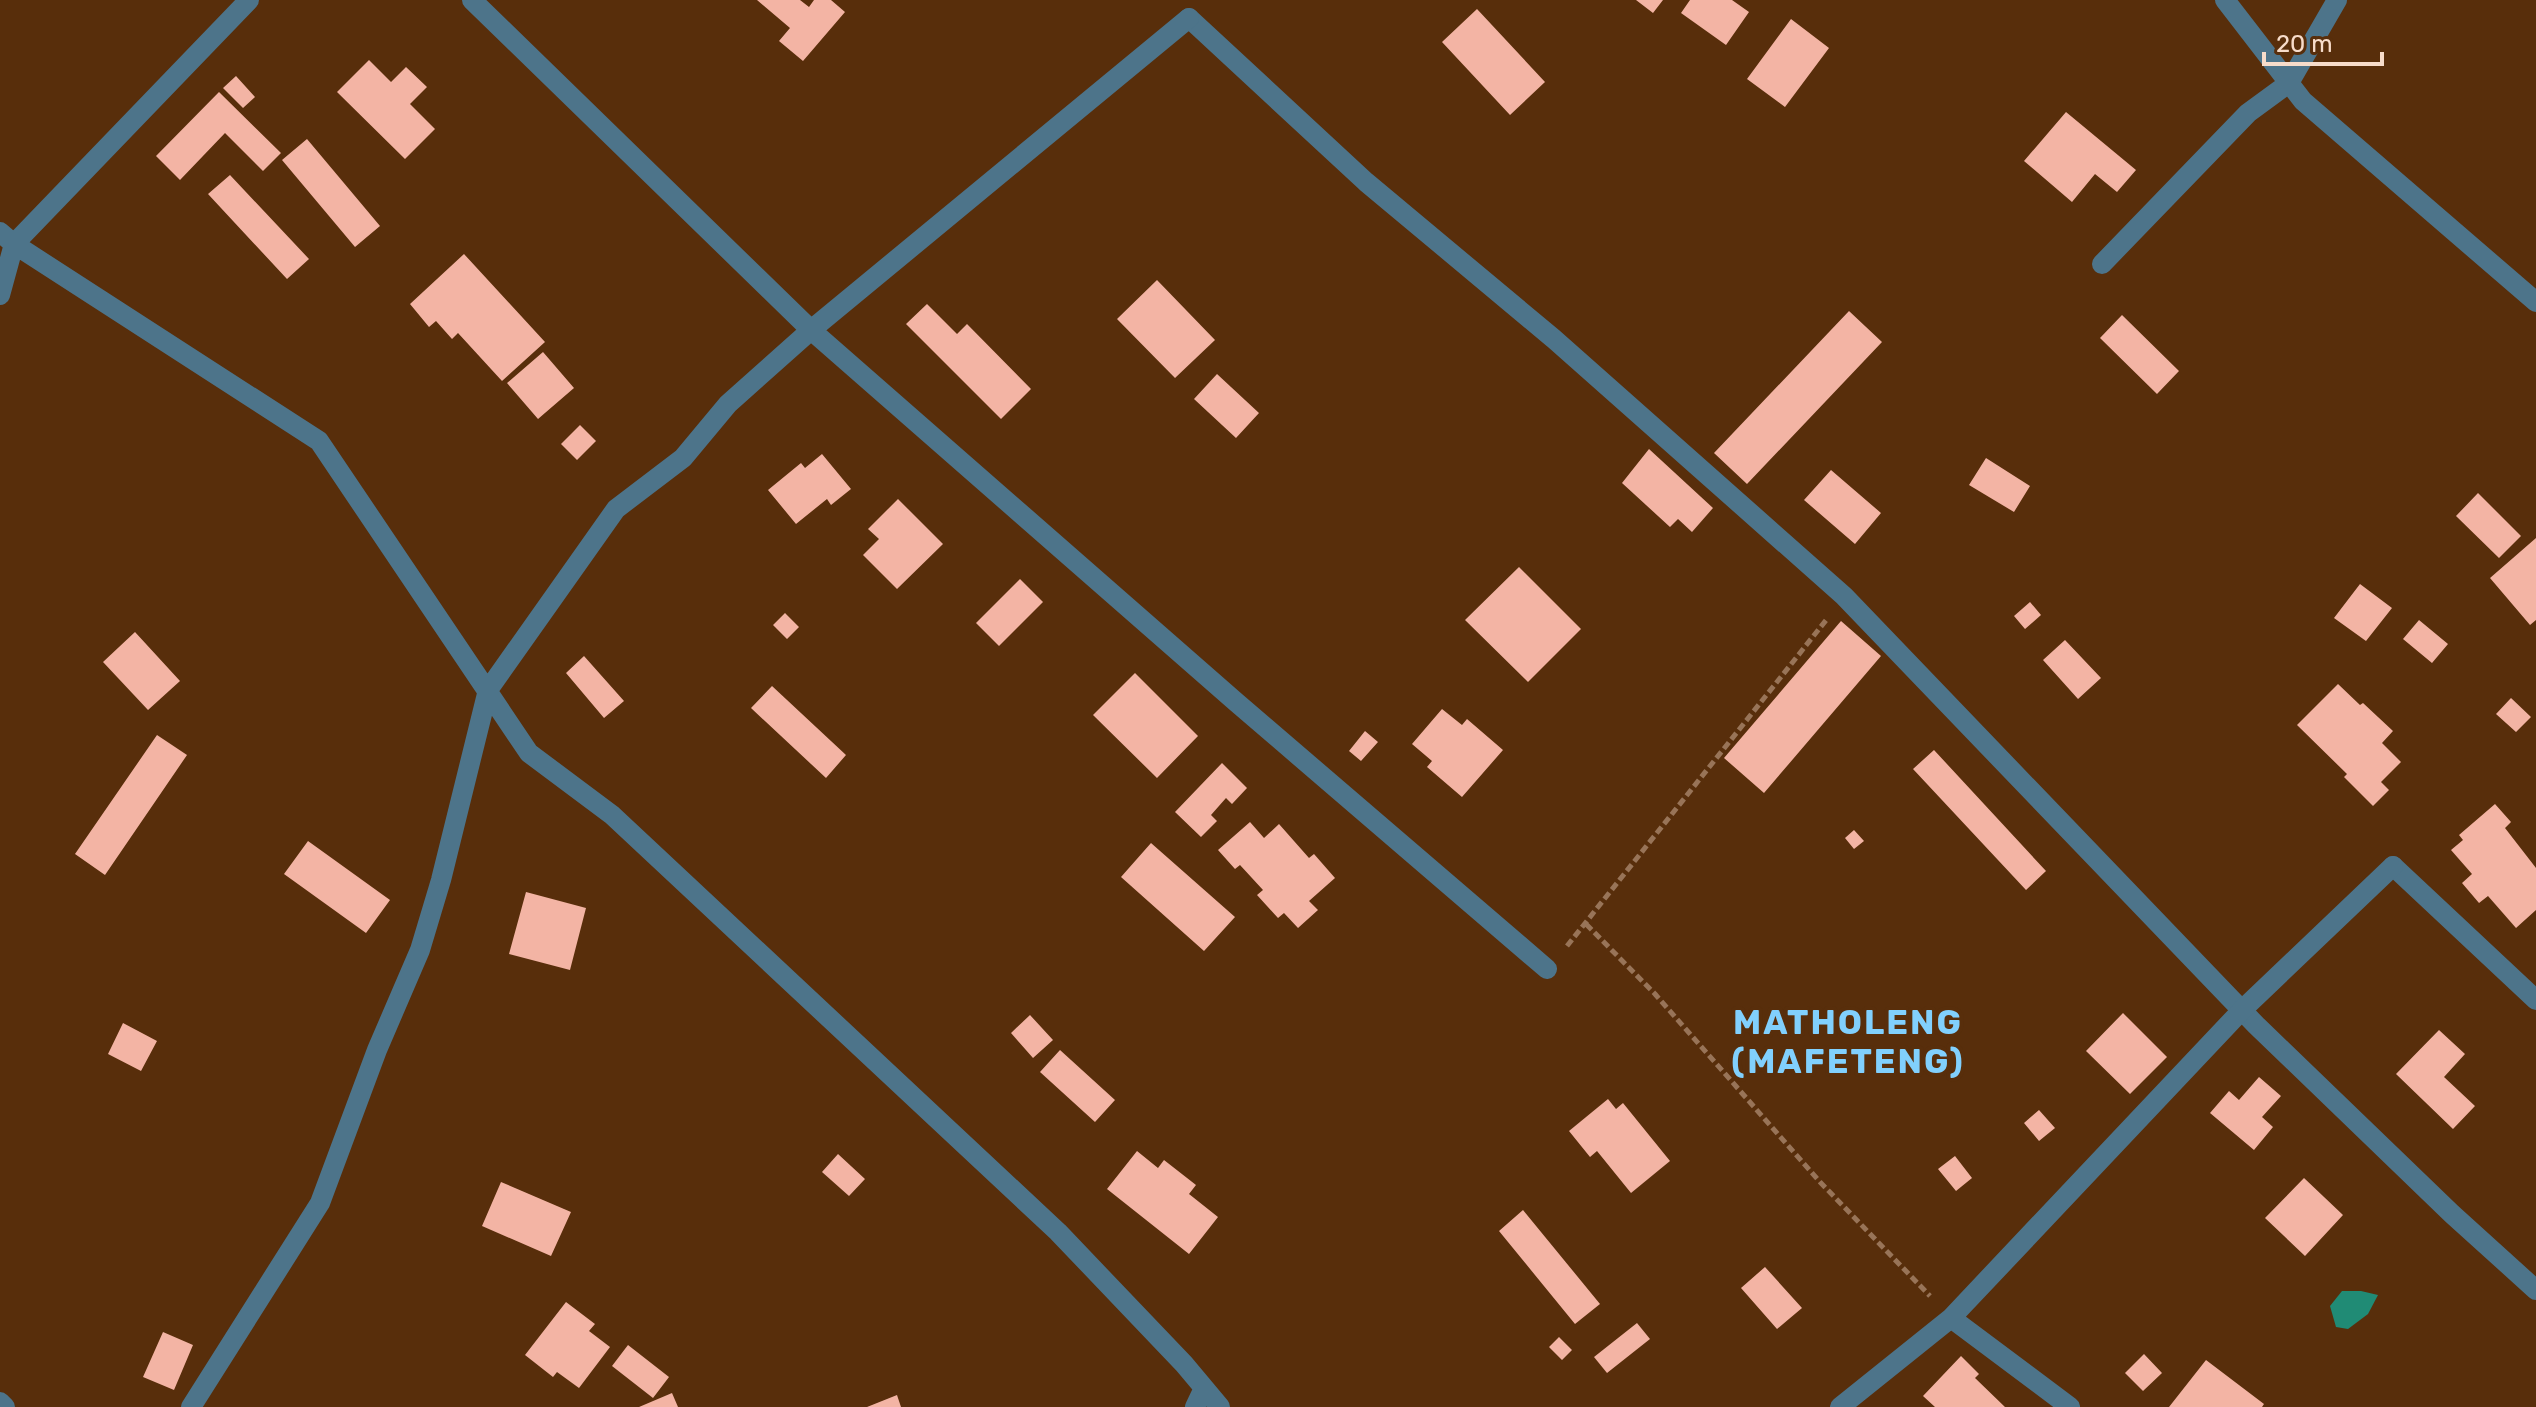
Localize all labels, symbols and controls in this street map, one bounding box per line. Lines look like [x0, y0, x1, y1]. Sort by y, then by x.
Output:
scale bar [2264, 16, 2382, 66]
text: 20 m [2276, 30, 2333, 58]
district label: MATHOLENG (MAFETENG) [1731, 1002, 1965, 1082]

